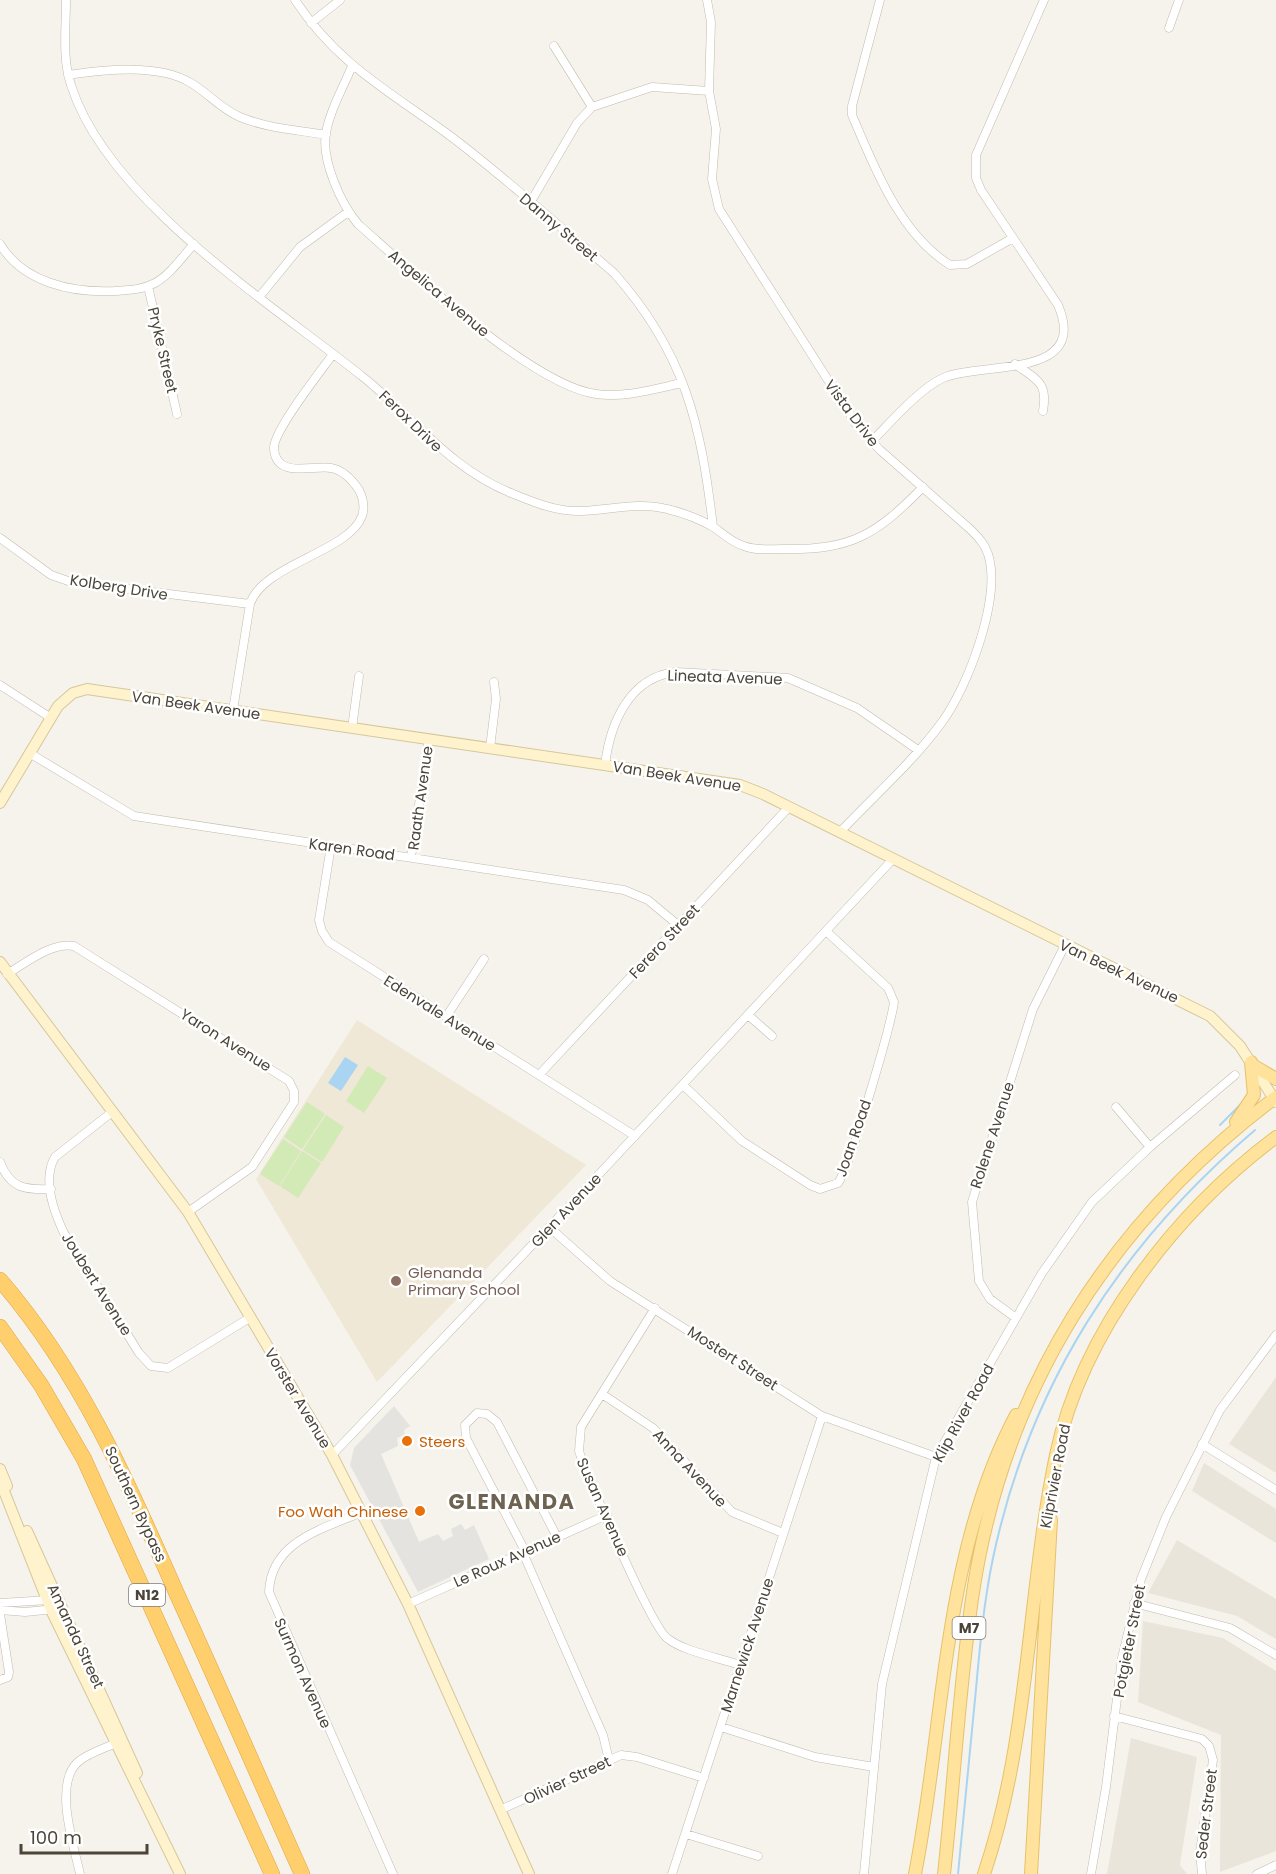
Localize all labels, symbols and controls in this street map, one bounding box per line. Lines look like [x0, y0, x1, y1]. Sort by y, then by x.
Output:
street label: Danny Street [515, 188, 603, 266]
street label: Angelica Avenue [384, 244, 494, 342]
street label: Pryke Street [143, 305, 183, 395]
street label: Vista Drive [820, 375, 884, 451]
street label: Ferox Drive [375, 385, 447, 457]
street label: Kolberg Drive [68, 569, 170, 605]
street label: Lineata Avenue [667, 664, 783, 690]
street label: Van Beek Avenue [130, 686, 262, 724]
street label: Raath Avenue [402, 745, 438, 851]
street label: Van Beek Avenue [611, 755, 743, 797]
street label: Karen Road [308, 833, 396, 865]
street label: Ferero Street [624, 899, 704, 983]
street label: Van Beek Avenue [1056, 934, 1182, 1008]
street label: Edenvale Avenue [380, 970, 500, 1056]
street label: Yaron Avenue [176, 1004, 276, 1076]
street label: Rolene Avenue [965, 1079, 1019, 1191]
street label: Joan Road [830, 1097, 876, 1179]
street label: Glen Avenue [526, 1168, 606, 1252]
street label: Joubert Avenue [57, 1228, 137, 1340]
place label: Glenanda Primary School [408, 1262, 520, 1300]
marker: Glenanda Primary School [389, 1274, 403, 1288]
street label: Mostert Street [684, 1321, 782, 1395]
street label: Vorster Avenue [260, 1344, 336, 1452]
street label: Klip River Road [927, 1360, 999, 1466]
street label: Kliprivier Road [1035, 1422, 1075, 1530]
street label: Anna Avenue [648, 1424, 732, 1512]
place label: Steers [419, 1431, 465, 1452]
marker: Steers [400, 1434, 414, 1448]
street label: Southern Bypass [100, 1443, 172, 1565]
street label: Susan Avenue [572, 1454, 634, 1560]
district label: GLENANDA [448, 1487, 576, 1516]
place label: Foo Wah Chinese [278, 1501, 408, 1522]
marker: Foo Wah Chinese [413, 1504, 427, 1518]
street label: Le Roux Avenue [450, 1526, 564, 1592]
street label: Marnewick Avenue [715, 1575, 779, 1715]
street label: Amanda Street [42, 1580, 110, 1692]
street label: Potgieter Street [1108, 1582, 1150, 1700]
road number: N12 [129, 1584, 165, 1606]
street label: Surmon Avenue [269, 1614, 337, 1732]
road number: M7 [952, 1617, 986, 1639]
street label: Olivier Street [520, 1751, 614, 1809]
street label: Seder Street [1190, 1768, 1222, 1860]
scale bar [21, 1817, 147, 1855]
text: 100 m [30, 1825, 82, 1850]

